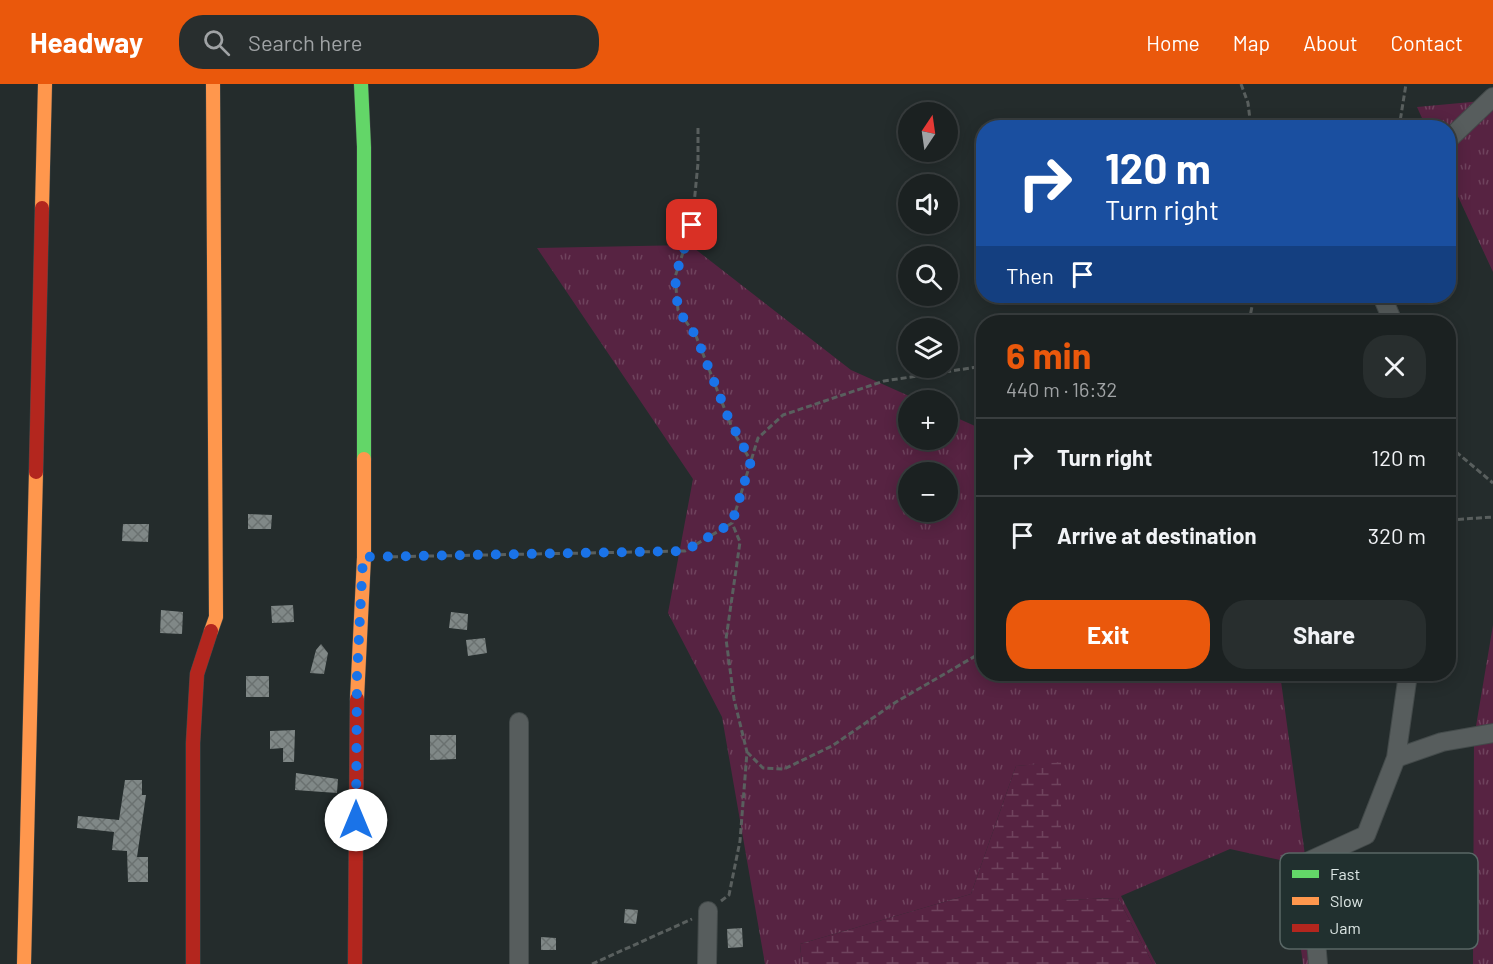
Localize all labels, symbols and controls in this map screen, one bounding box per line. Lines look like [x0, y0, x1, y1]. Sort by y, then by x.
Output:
search box [179, 15, 599, 69]
text: Headway [30, 25, 143, 59]
icon: search [200, 26, 233, 59]
text: Search here [248, 29, 362, 55]
text: Home [1146, 30, 1200, 55]
text: Map [1233, 30, 1270, 55]
text: About [1303, 30, 1358, 55]
text: Contact [1391, 30, 1463, 55]
north arrow [898, 102, 958, 162]
map controls [898, 102, 958, 522]
text: 120 m [1105, 142, 1211, 192]
icon: right [1006, 144, 1084, 222]
button: sound [898, 174, 958, 234]
text: Turn right [1105, 193, 1219, 225]
pin [666, 199, 717, 250]
icon: arrive [675, 208, 708, 241]
button: search [898, 246, 958, 306]
icon: arrive [1066, 258, 1099, 291]
text: Then [1006, 262, 1054, 288]
button: layers [898, 318, 958, 378]
text: 6 min [1006, 333, 1091, 376]
button: close [1363, 335, 1426, 398]
text: 440 m · 16:32 [1006, 377, 1117, 401]
button: + [898, 390, 958, 450]
icon: right [1006, 441, 1039, 474]
text: Turn right [1057, 444, 1152, 470]
text: 120 m [1371, 444, 1426, 470]
button: − [898, 462, 958, 522]
icon: arrive [1006, 519, 1039, 552]
text: Arrive at destination [1057, 522, 1256, 548]
text: 320 m [1368, 522, 1426, 548]
button: Exit [1006, 600, 1210, 669]
button: Share [1222, 600, 1426, 669]
position arrow [324, 788, 388, 852]
legend [1280, 853, 1478, 949]
text: Fast [1330, 864, 1360, 883]
text: Slow [1330, 891, 1363, 910]
text: Jam [1330, 918, 1361, 937]

